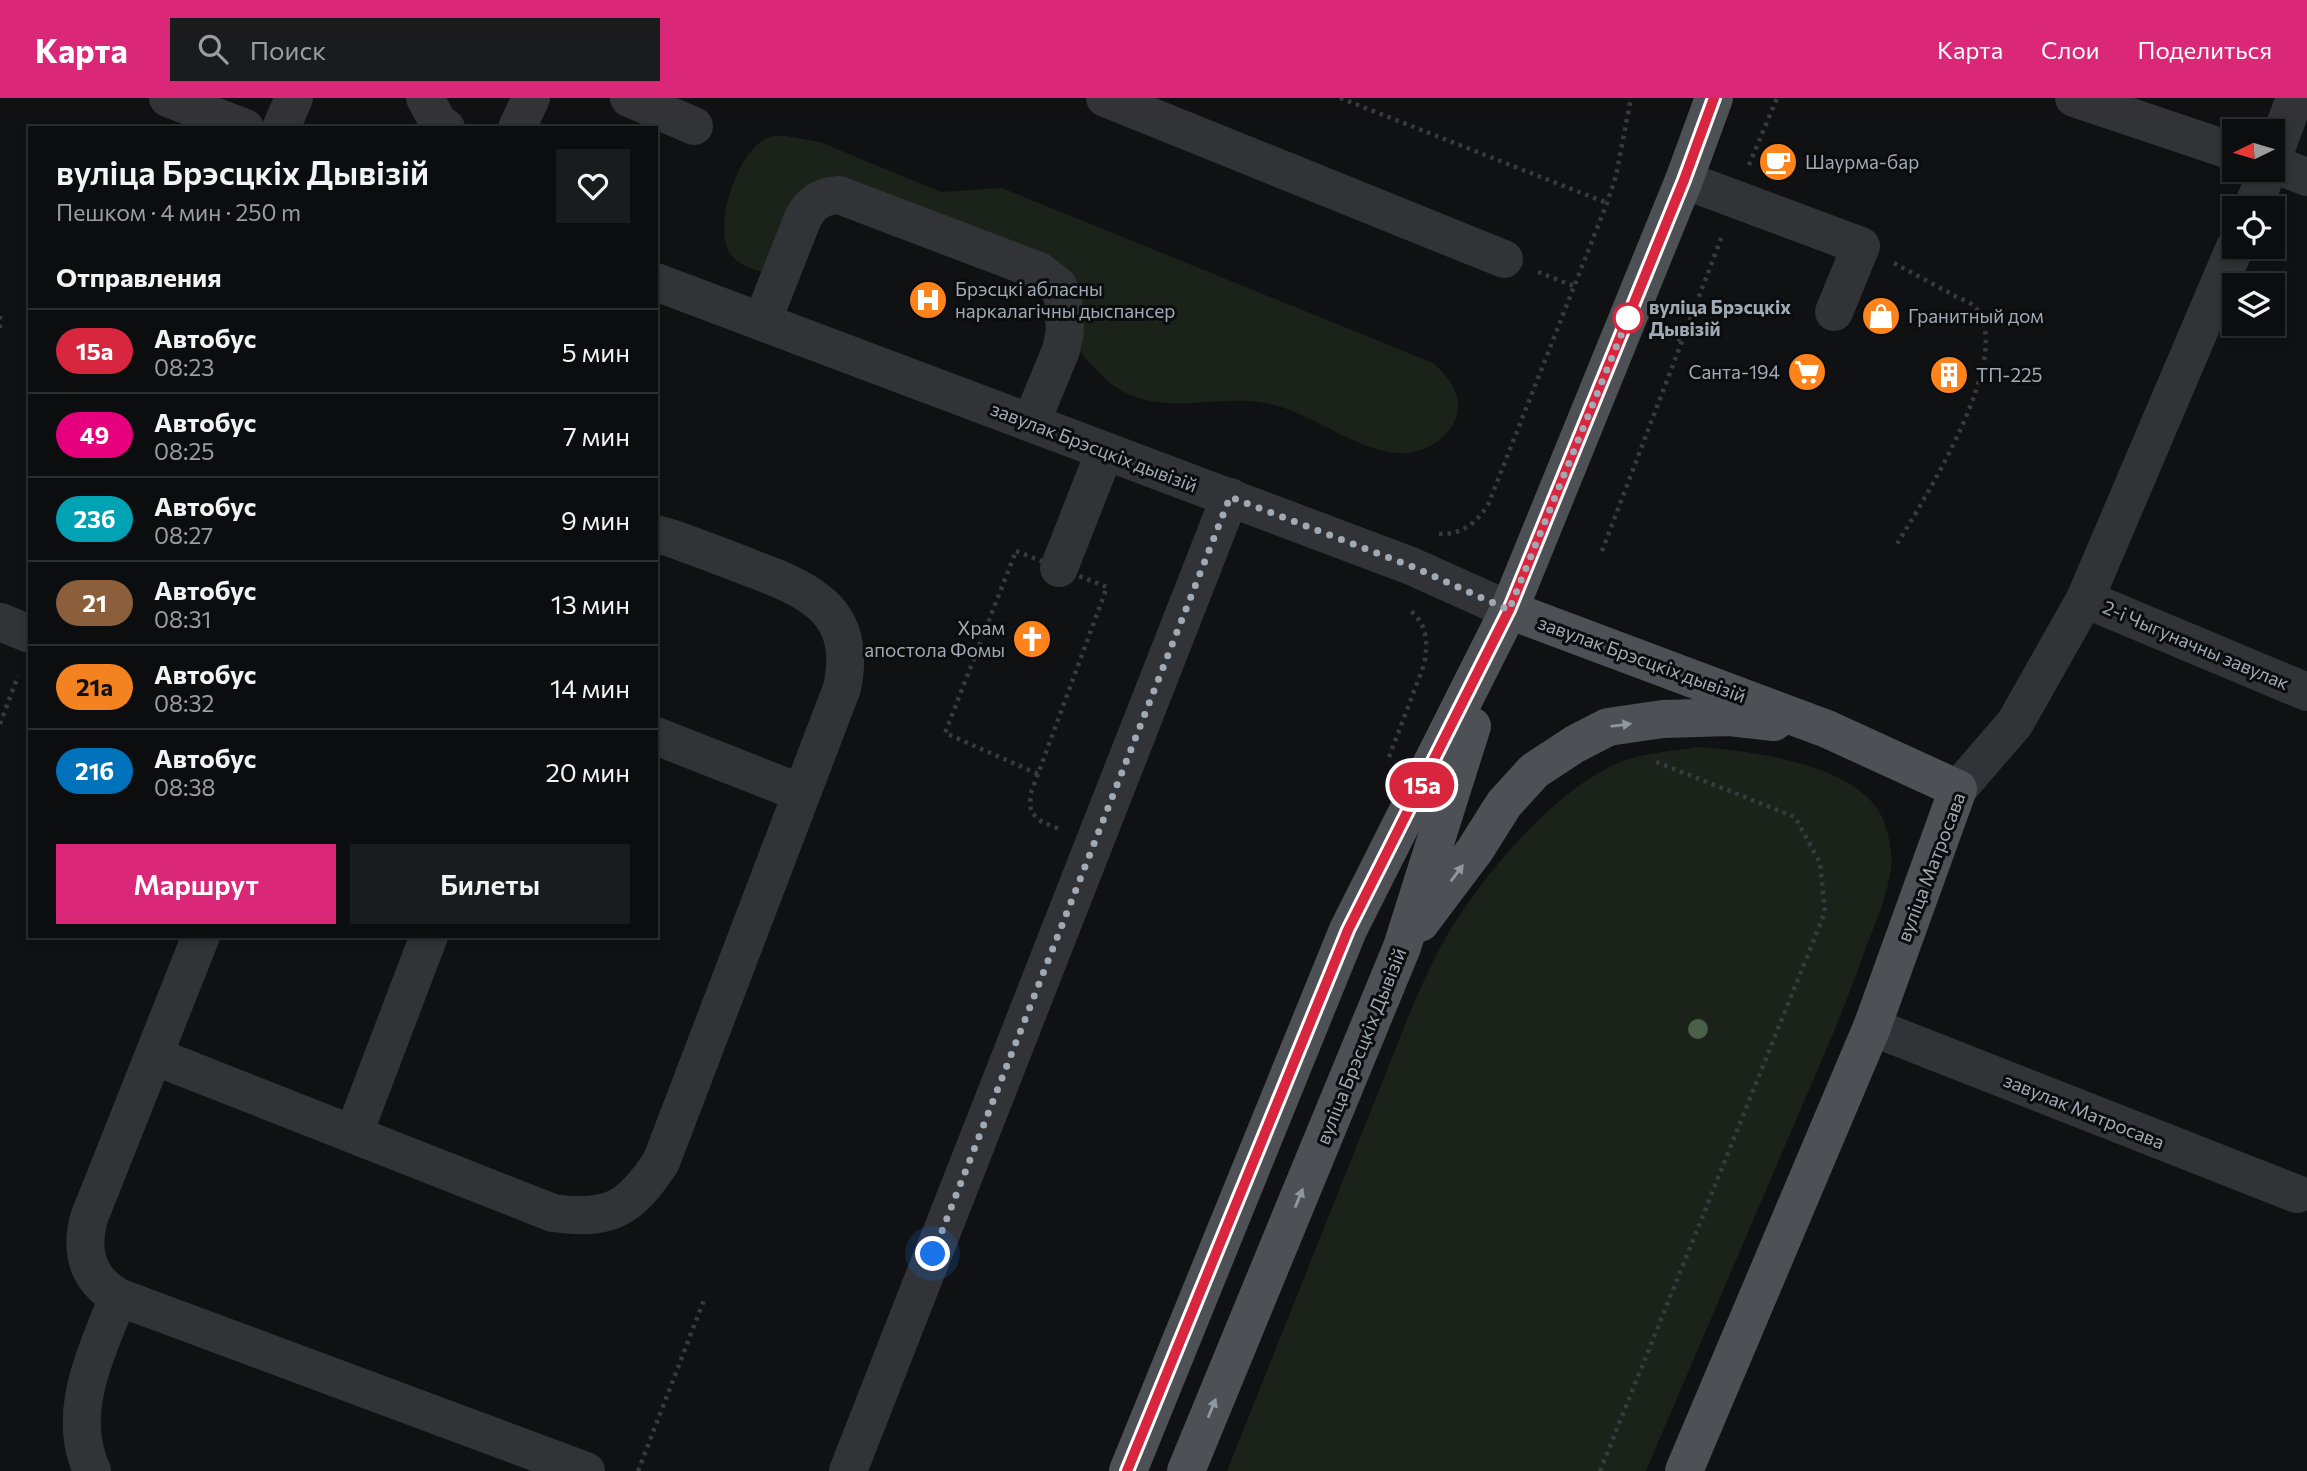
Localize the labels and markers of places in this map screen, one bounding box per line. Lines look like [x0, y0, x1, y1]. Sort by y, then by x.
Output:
cafe icon: Шаурма-бар [1757, 141, 1799, 183]
place label: Шаурма-бар [1805, 150, 1919, 173]
place label: Брэсцкі абласны наркалагічны дыспансер [955, 277, 1175, 322]
hospital icon: Брэсцкі абласны наркалагічны дыспансер [907, 279, 949, 321]
place label: вуліца Брэсцкіх Дывізій [1649, 295, 1791, 340]
shop icon: Гранитный дом [1860, 295, 1902, 337]
marker: вуліца Брэсцкіх Дывізій [1613, 303, 1643, 333]
place label: Гранитный дом [1908, 304, 2044, 327]
supermarket icon: Санта-194 [1786, 351, 1828, 393]
building icon: ТП-225 [1928, 354, 1970, 396]
place label: Санта-194 [1688, 360, 1780, 383]
place label: ТП-225 [1976, 363, 2042, 386]
place label: Храм апостола Фомы [864, 616, 1005, 661]
church icon: Храм апостола Фомы [1011, 618, 1053, 660]

